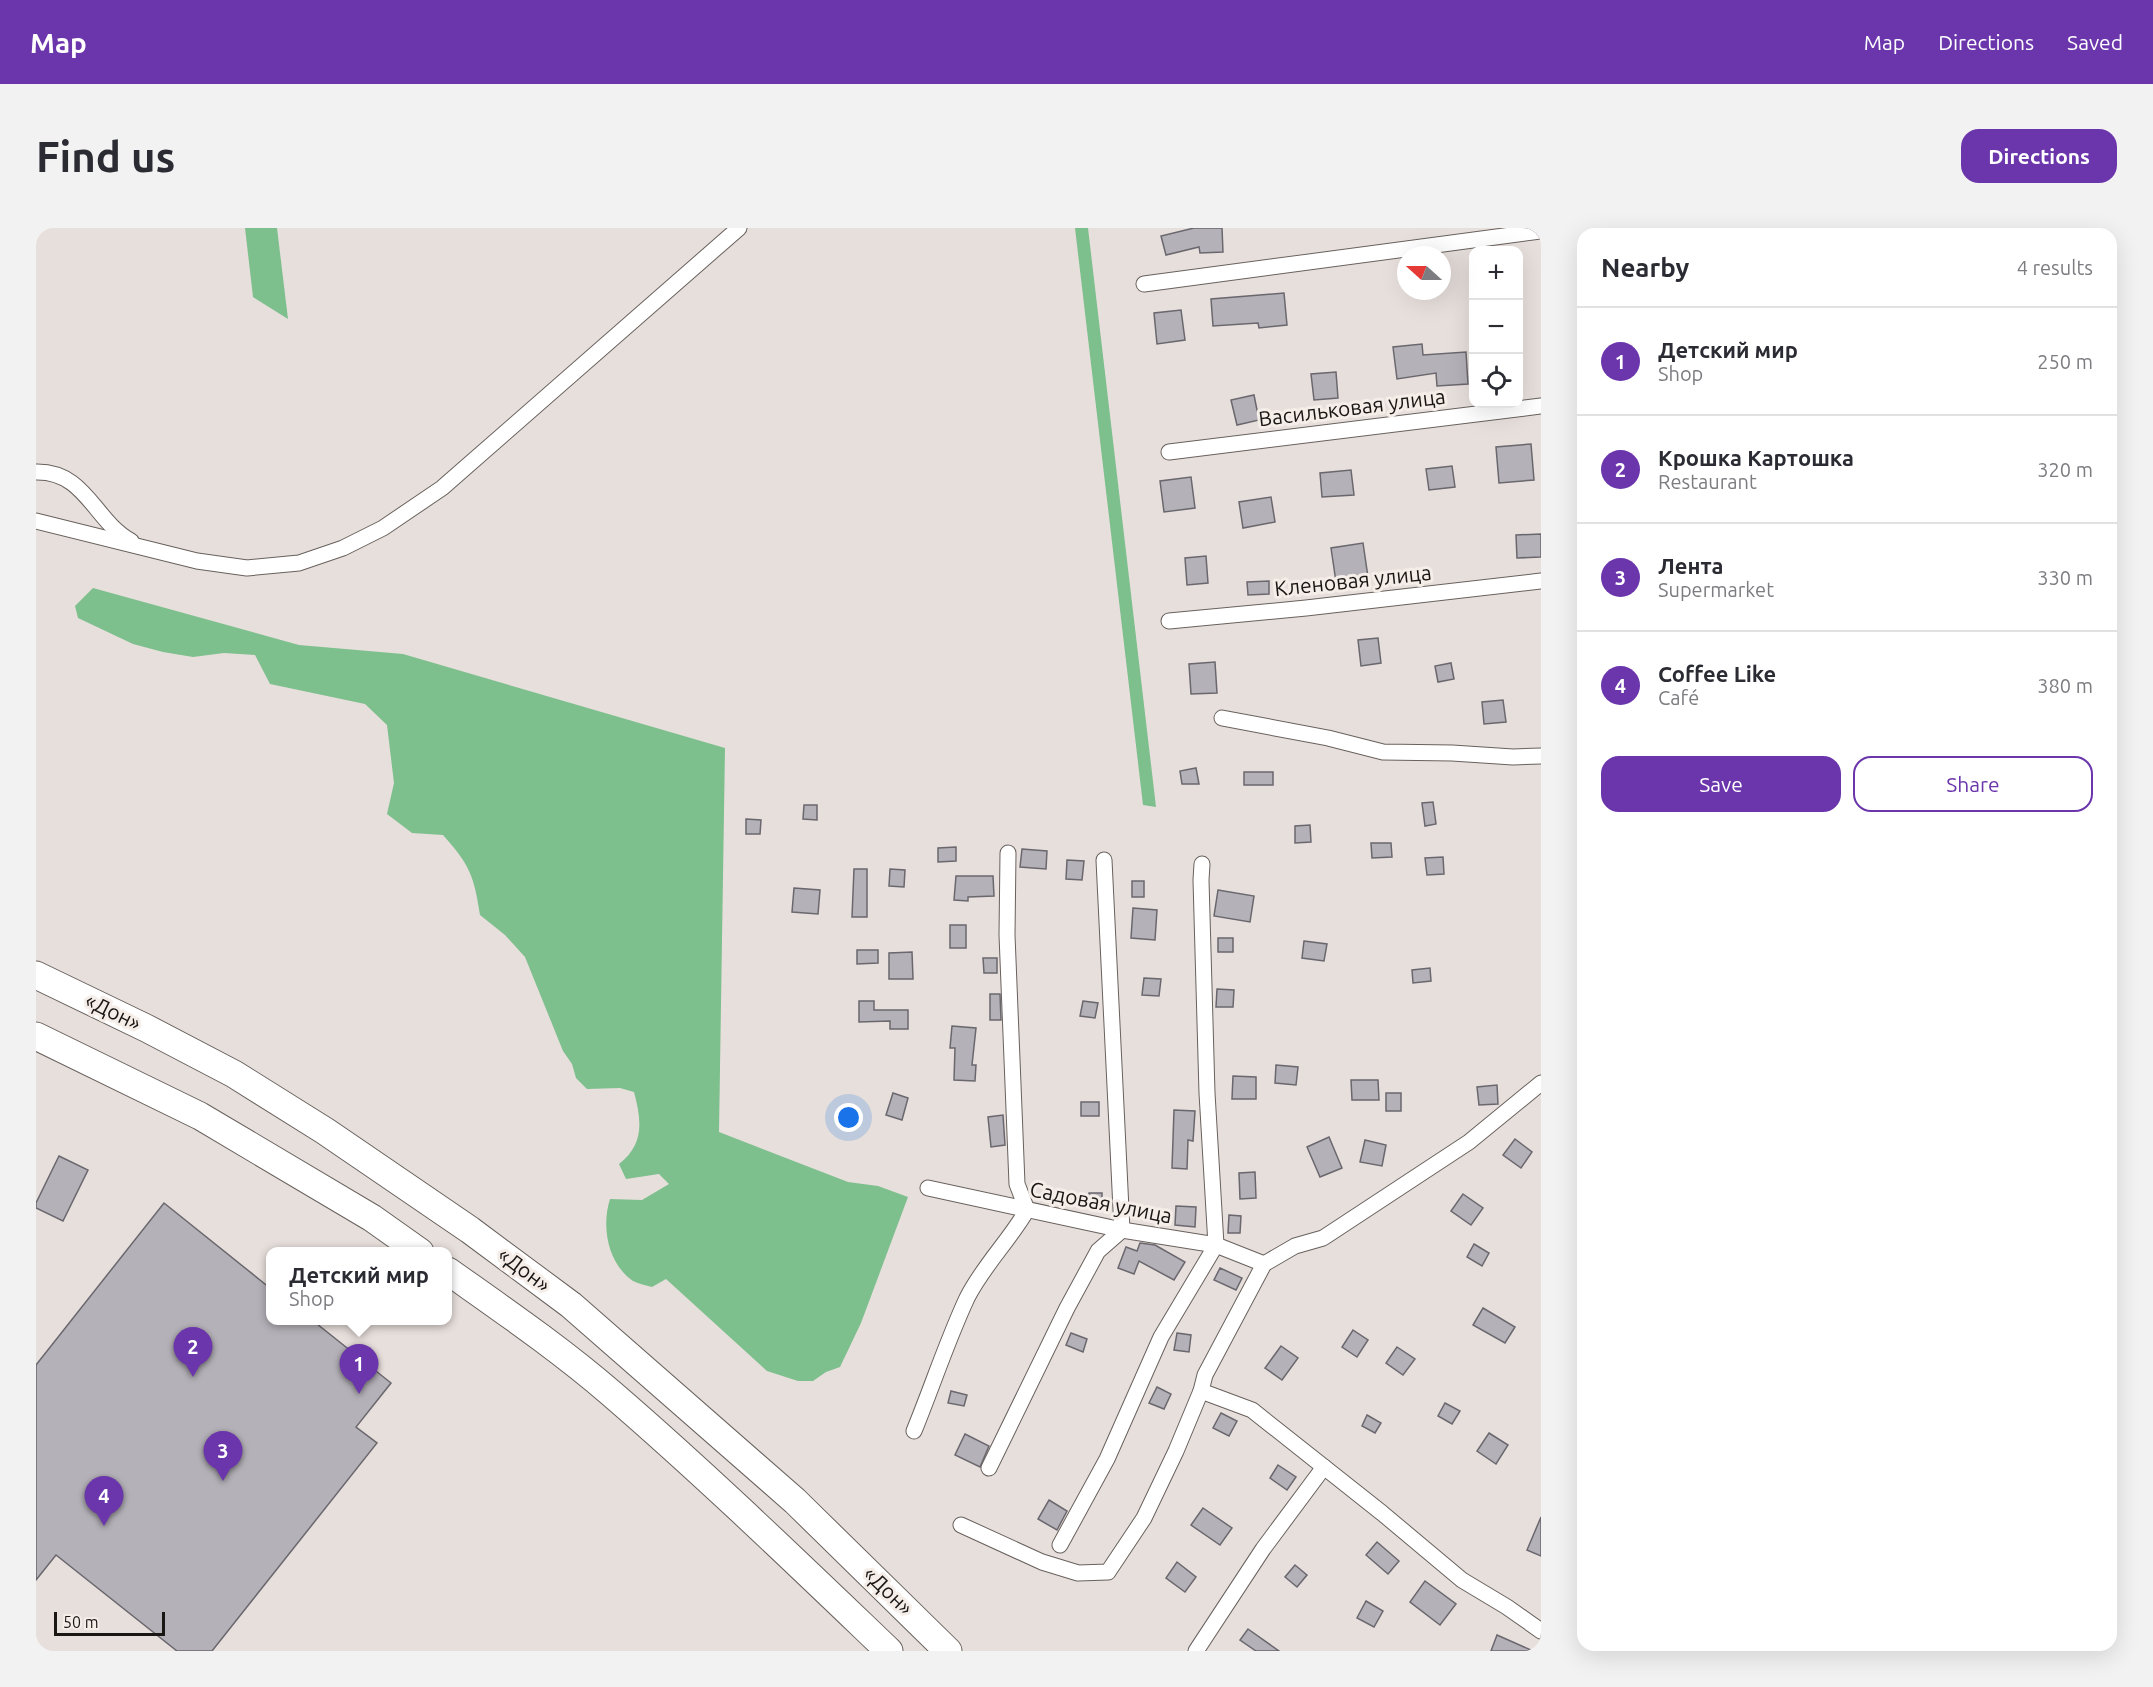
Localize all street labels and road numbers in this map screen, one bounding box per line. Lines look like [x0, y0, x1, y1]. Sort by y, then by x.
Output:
street label: Васильковая улица [1257, 384, 1447, 430]
street label: Кленовая улица [1273, 560, 1433, 600]
street label: «Дон» [82, 987, 145, 1035]
street label: Садовая улица [1028, 1176, 1174, 1228]
street label: «Дон» [494, 1242, 555, 1297]
street label: «Дон» [859, 1561, 918, 1619]

